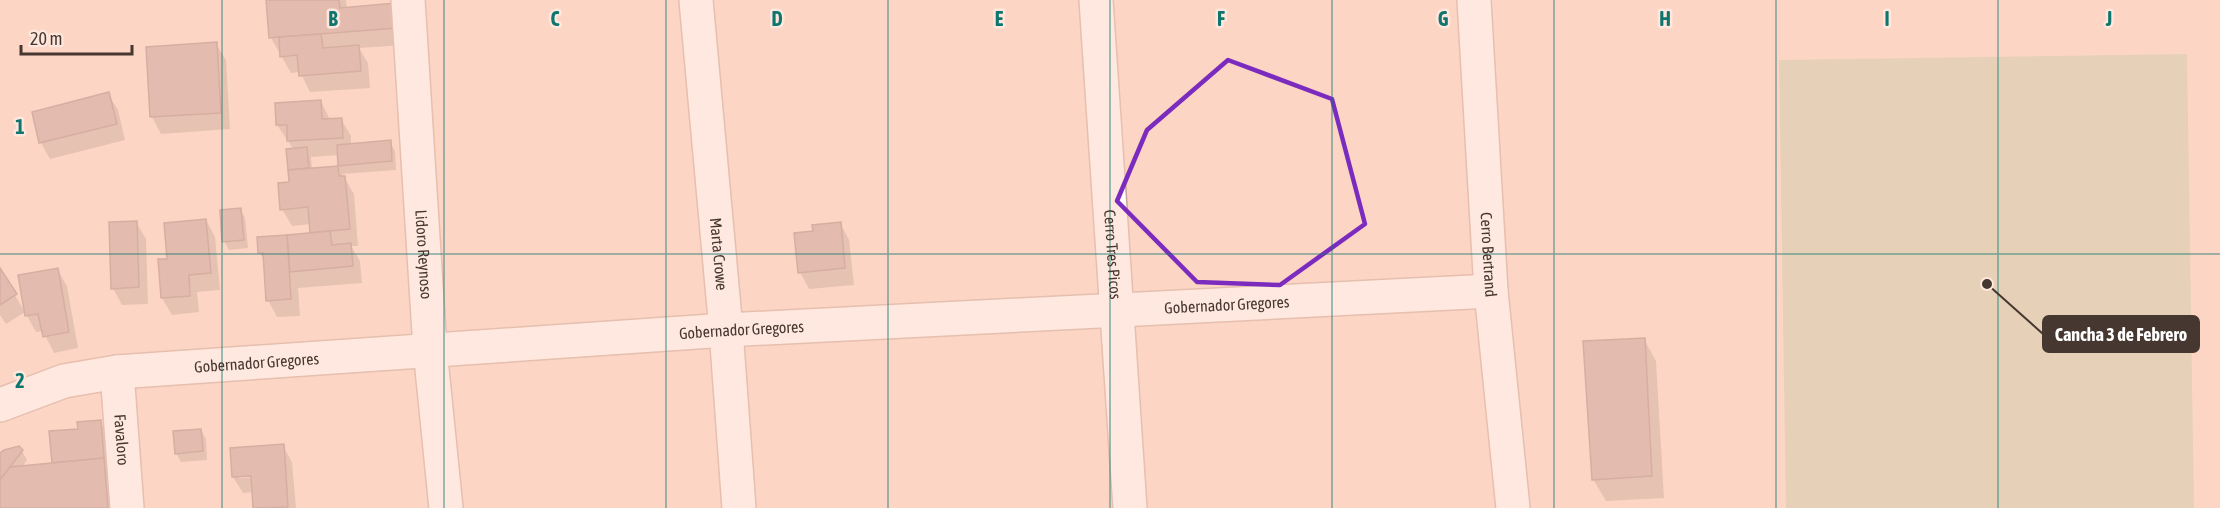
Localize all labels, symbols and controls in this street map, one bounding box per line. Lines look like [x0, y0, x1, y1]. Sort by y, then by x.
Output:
text: B [328, 7, 338, 30]
text: C [551, 7, 560, 30]
text: D [771, 7, 783, 30]
text: E [995, 7, 1004, 30]
text: F [1217, 7, 1225, 30]
text: G [1438, 7, 1449, 30]
text: H [1659, 7, 1671, 30]
text: I [1884, 7, 1890, 30]
text: J [2105, 7, 2112, 30]
scale bar [21, 18, 132, 56]
text: 20 m [30, 28, 62, 49]
text: 1 [15, 115, 25, 138]
street label: Lidoro Reynoso [412, 209, 436, 300]
street label: Cerro Tres Picos [1101, 209, 1125, 300]
street label: Cerro Bertrand [1477, 212, 1501, 298]
street label: Marta Crowe [707, 217, 731, 291]
street label: Gobernador Gregores [1164, 292, 1290, 317]
callout: Cancha 3 de Febrero [2043, 316, 2199, 352]
street label: Gobernador Gregores [678, 317, 805, 342]
text: Cancha 3 de Febrero [2055, 324, 2187, 345]
street label: Gobernador Gregores [194, 349, 320, 376]
text: 2 [15, 369, 25, 392]
street label: Favaloro [111, 414, 133, 466]

